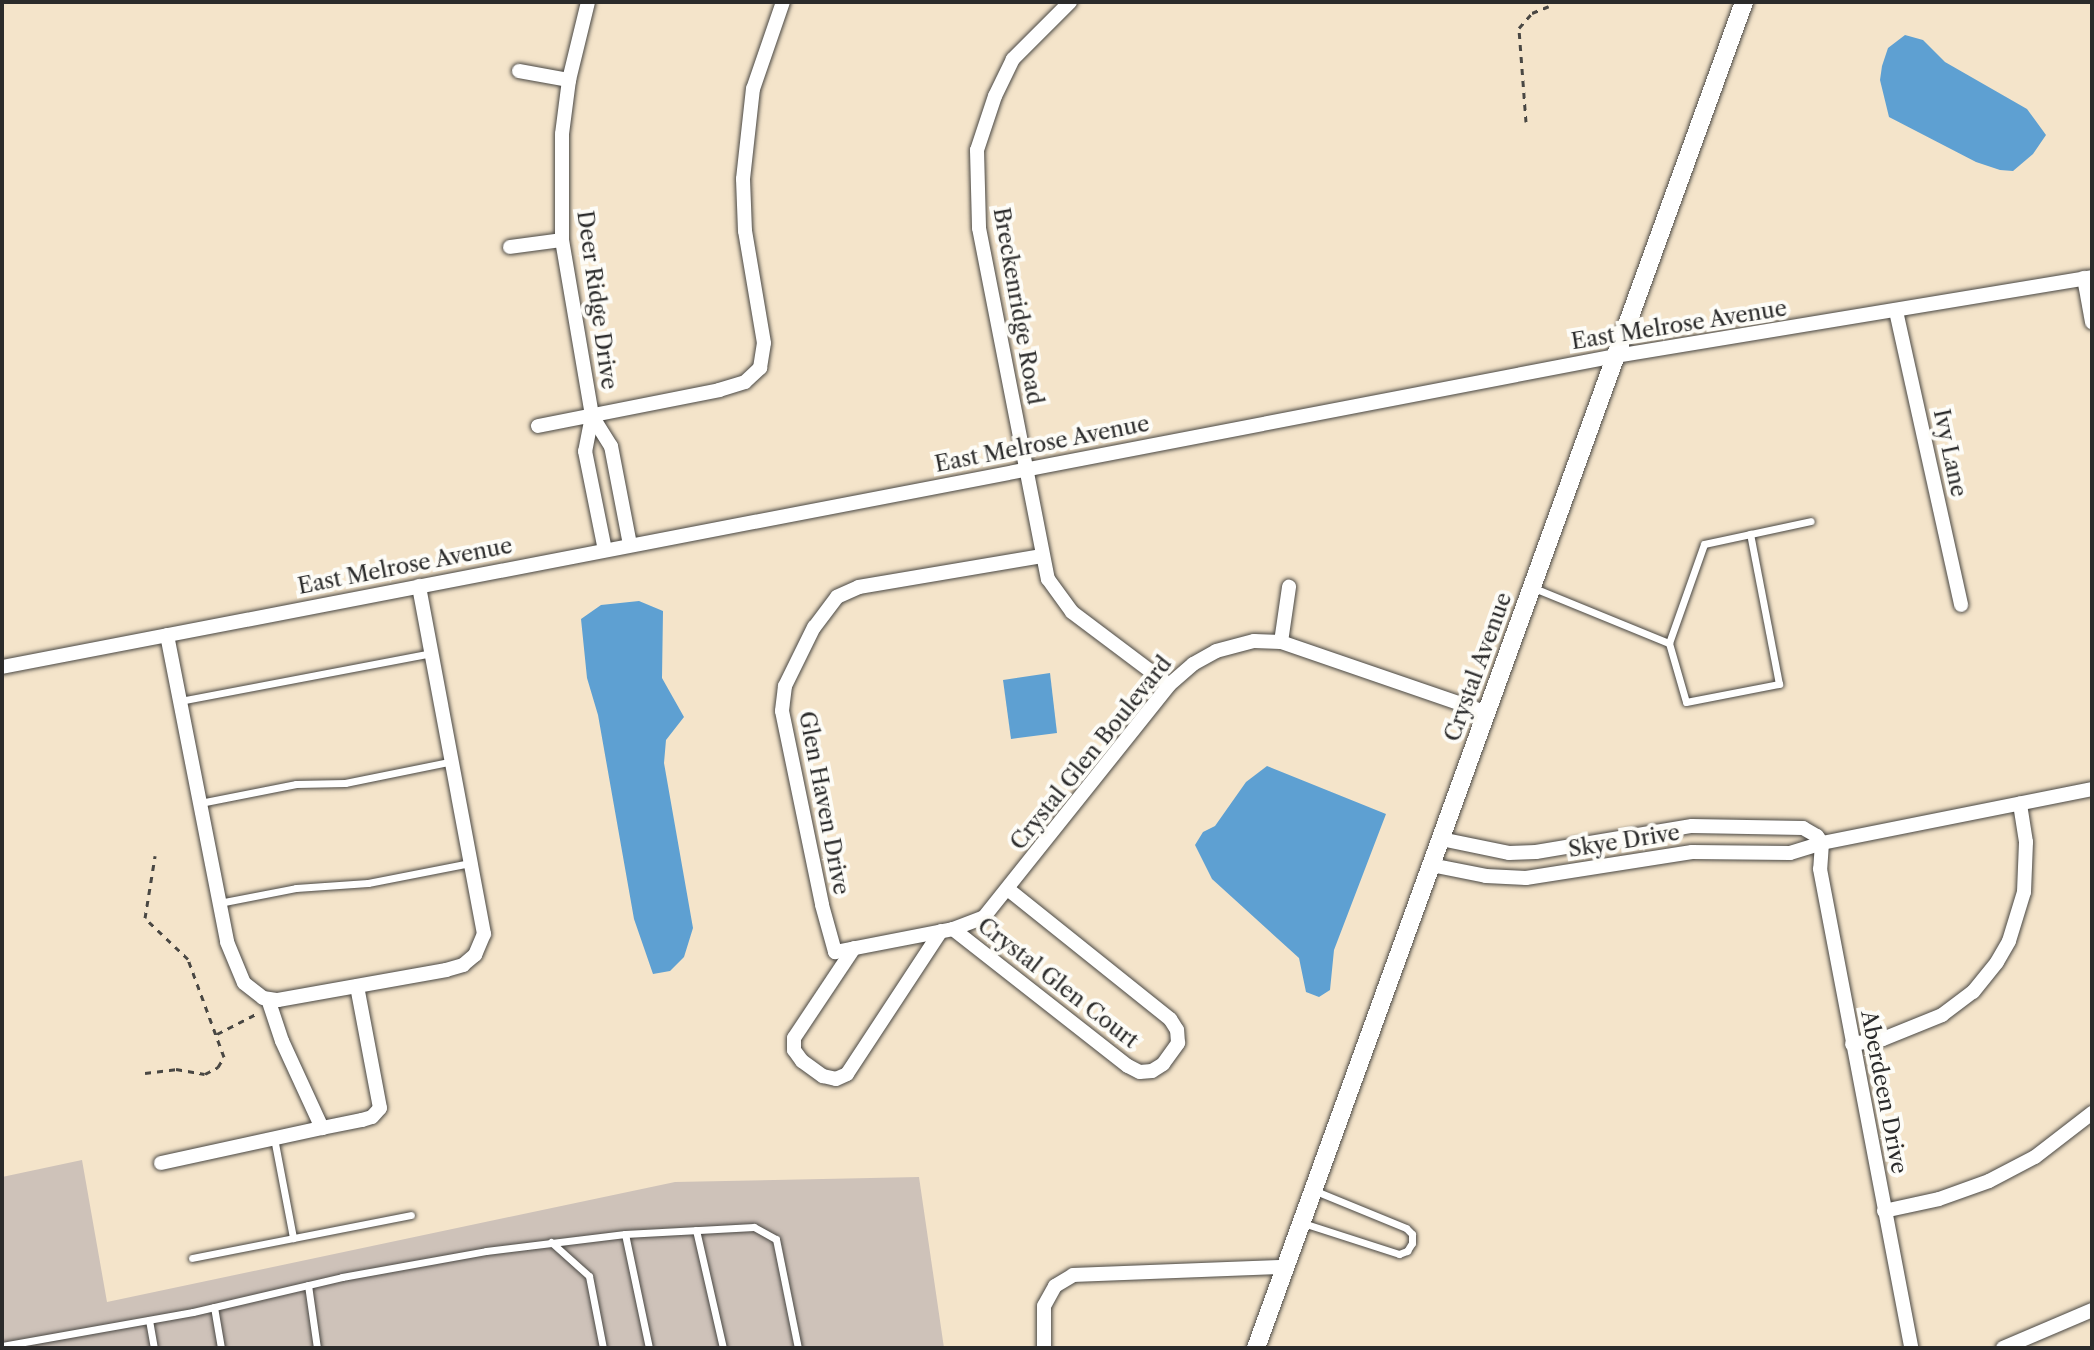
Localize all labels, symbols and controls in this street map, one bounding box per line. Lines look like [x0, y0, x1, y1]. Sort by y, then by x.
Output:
street label: Breckenridge Road [988, 205, 1048, 407]
street label: Deer Ridge Drive [571, 209, 623, 391]
street label: East Melrose Avenue [1569, 295, 1789, 355]
street label: Ivy Lane [1928, 406, 1972, 500]
street label: East Melrose Avenue [932, 410, 1152, 478]
street label: East Melrose Avenue [295, 532, 515, 600]
street label: Crystal Avenue [1439, 588, 1517, 746]
street label: Crystal Glen Boulevard [1005, 651, 1177, 855]
street label: Glen Haven Drive [793, 709, 855, 897]
street label: Skye Drive [1566, 819, 1682, 863]
street label: Crystal Glen Court [972, 912, 1144, 1054]
street label: Aberdeen Drive [1855, 1008, 1913, 1176]

